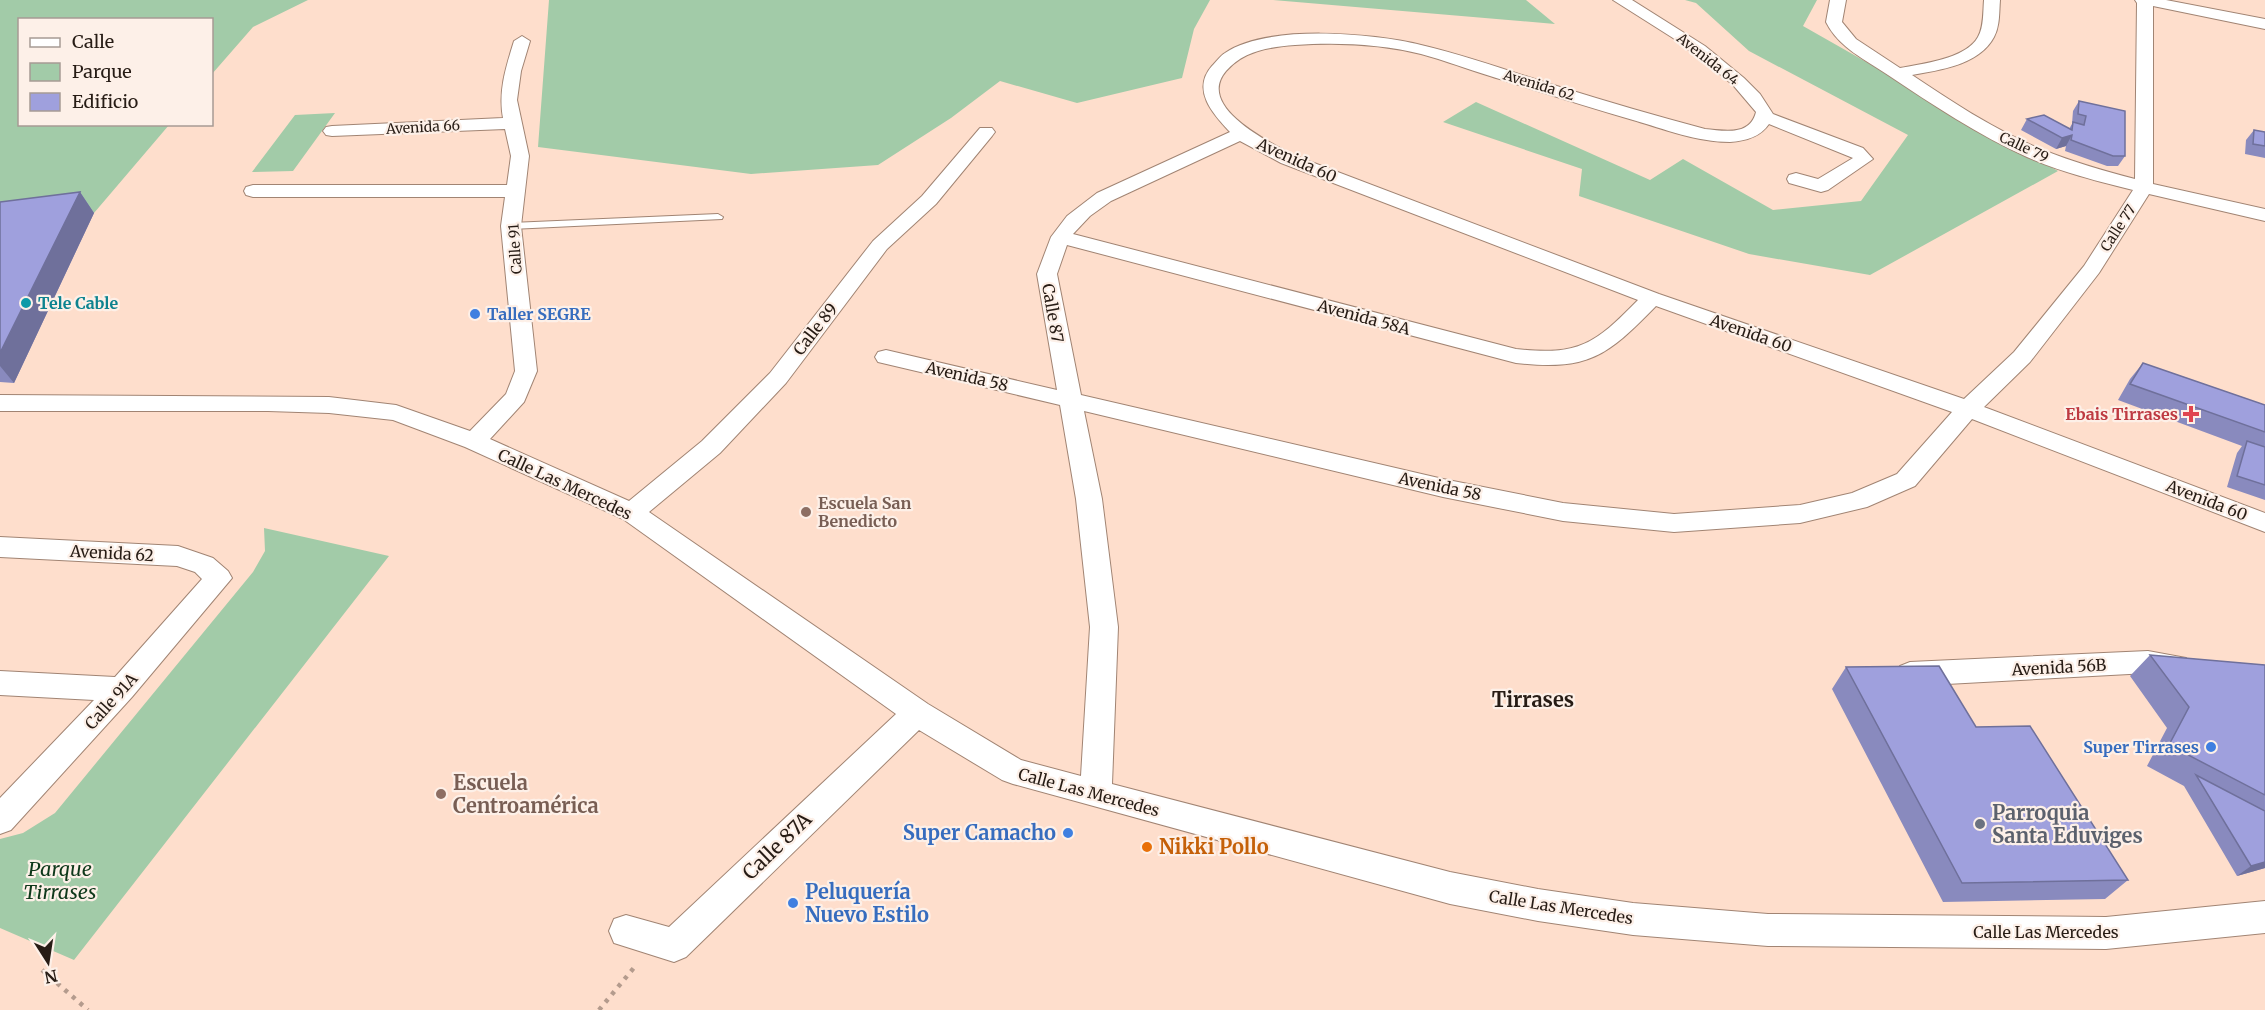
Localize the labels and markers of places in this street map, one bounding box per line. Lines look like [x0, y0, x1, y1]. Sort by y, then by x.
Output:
place label: Tele Cable [38, 293, 118, 313]
marker: Tele Cable [19, 296, 33, 310]
place label: Taller SEGRE [487, 304, 591, 324]
marker: Taller SEGRE [468, 307, 482, 321]
place label: Ebais Tirrases [2065, 404, 2178, 424]
marker: Ebais Tirrases [2182, 405, 2200, 423]
place label: Escuela San Benedicto [818, 493, 911, 531]
marker: Escuela San Benedicto [799, 505, 813, 519]
place label: Super Tirrases [2083, 737, 2199, 757]
marker: Super Tirrases [2204, 740, 2218, 754]
place label: Escuela Centroamérica [453, 770, 599, 818]
marker: Escuela Centroamérica [434, 787, 448, 801]
place label: Parroquia Santa Eduviges [1992, 800, 2143, 848]
marker: Parroquia Santa Eduviges [1973, 817, 1987, 831]
place label: Super Camacho [903, 820, 1056, 845]
marker: Super Camacho [1061, 826, 1075, 840]
place label: Nikki Pollo [1159, 834, 1269, 859]
marker: Nikki Pollo [1140, 840, 1154, 854]
place label: Peluquería Nuevo Estilo [805, 879, 929, 927]
marker: Peluquería Nuevo Estilo [786, 896, 800, 910]

